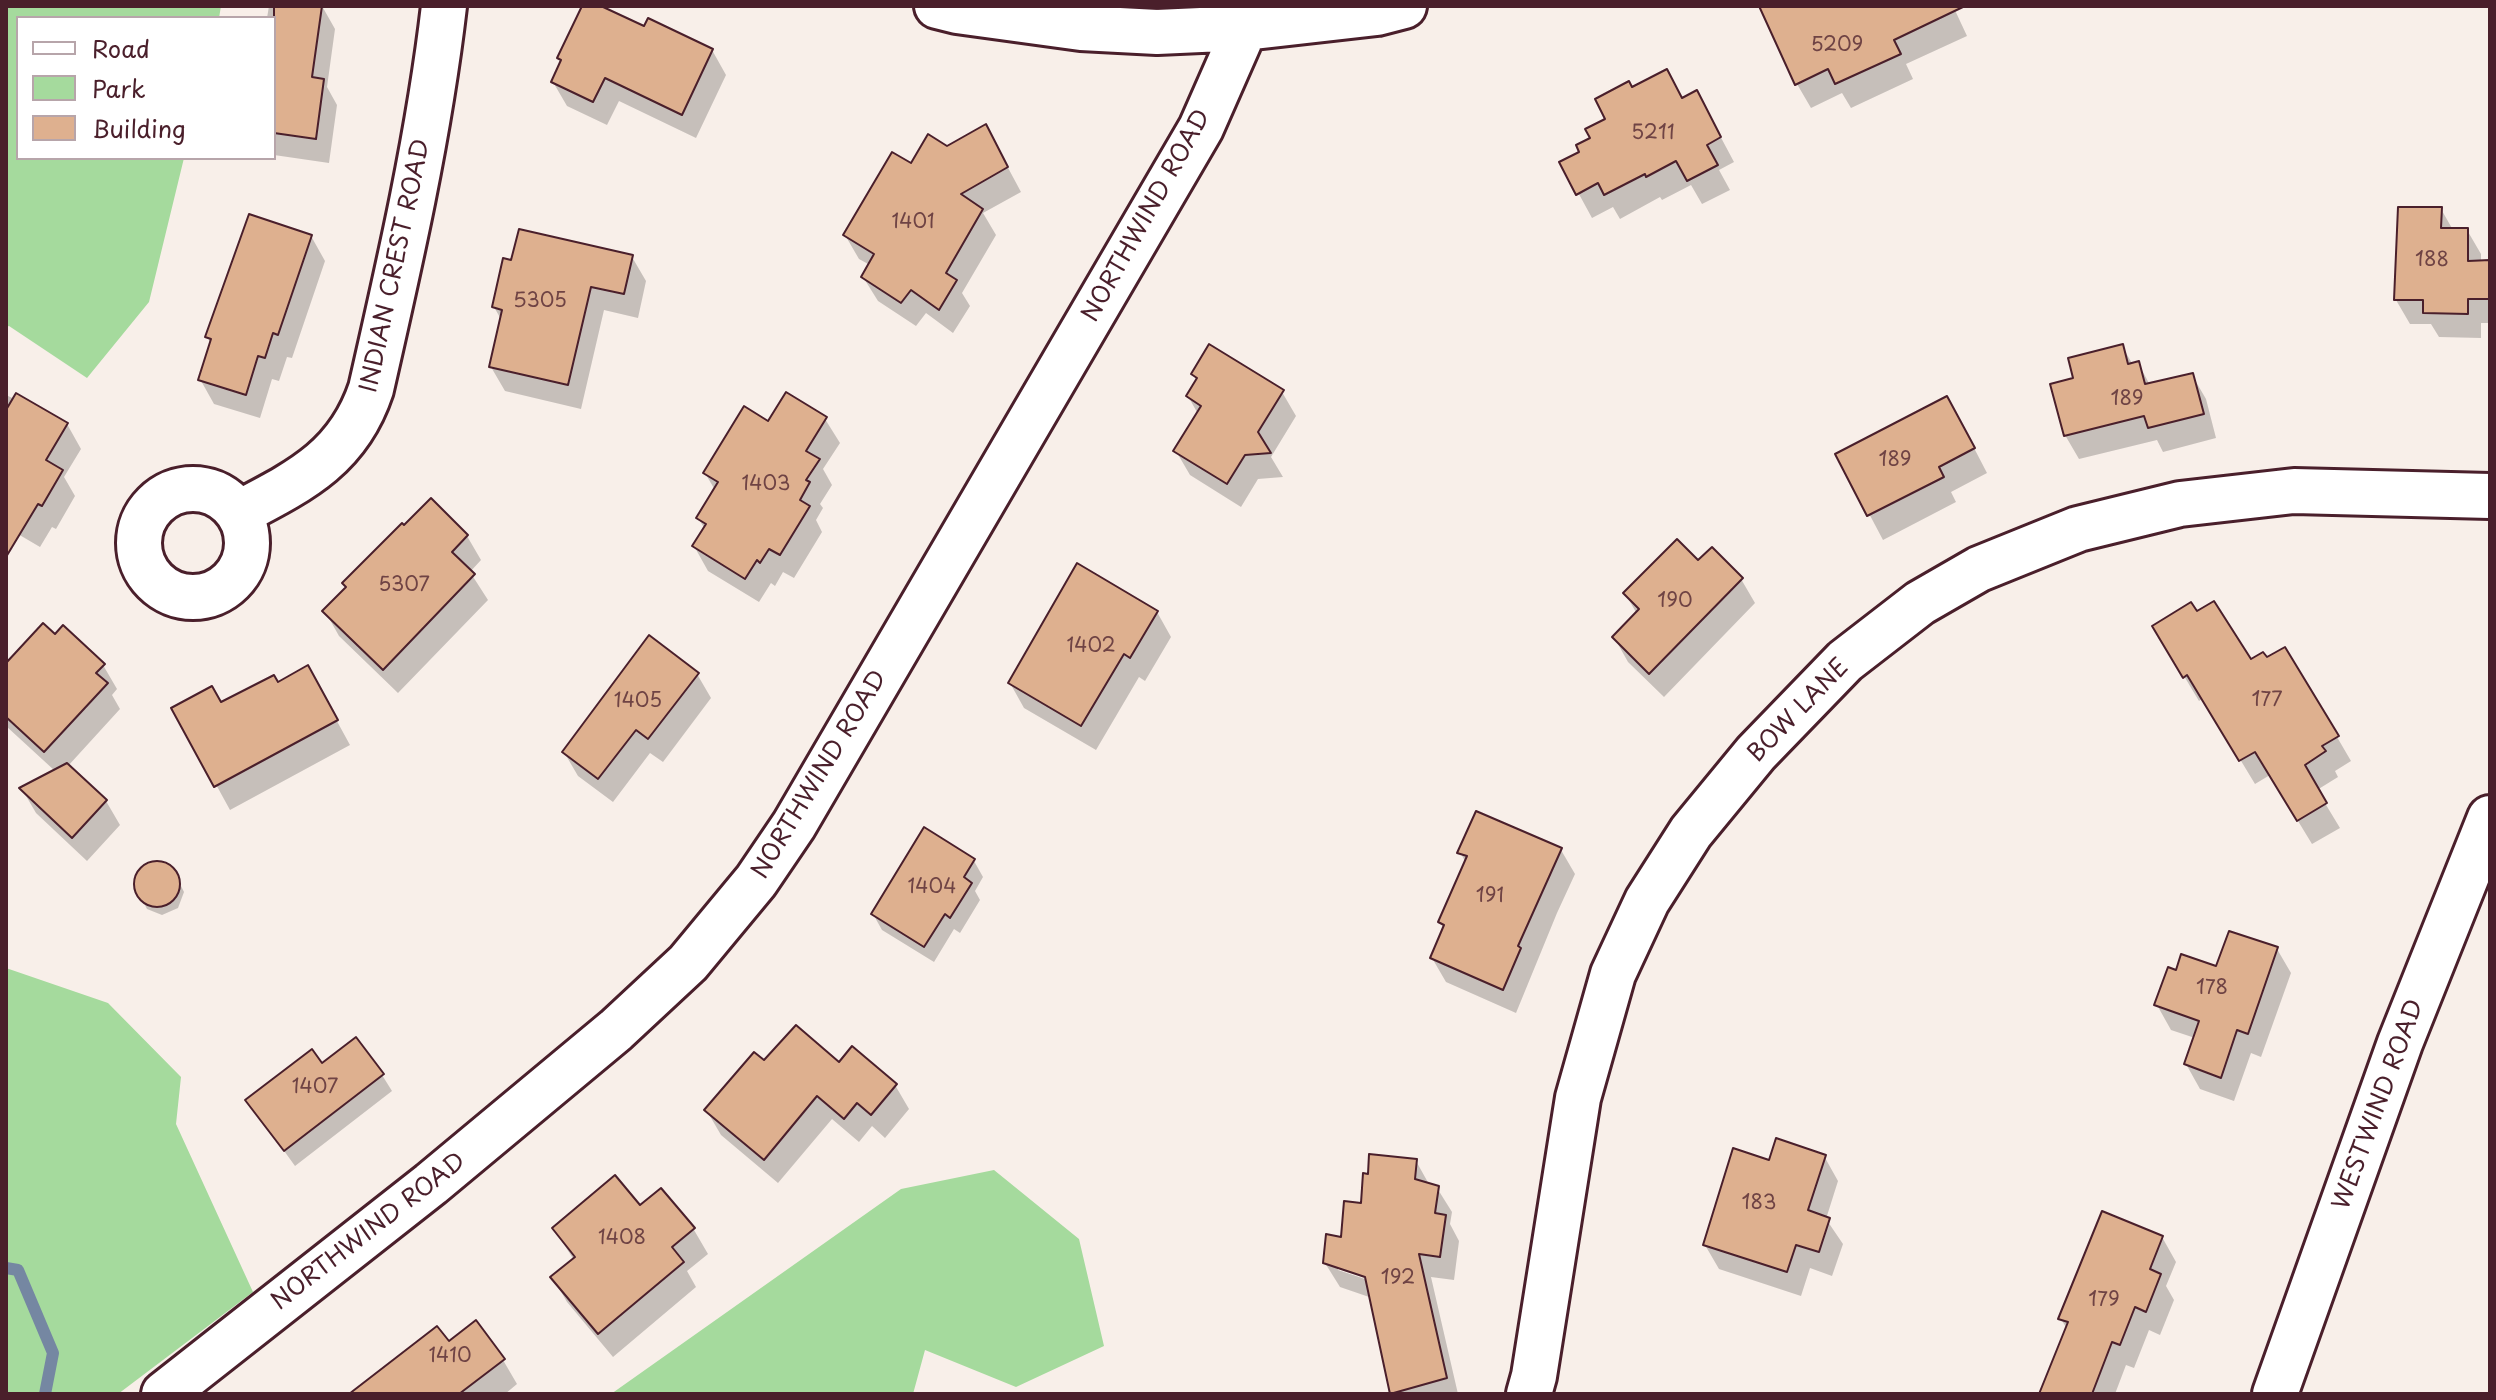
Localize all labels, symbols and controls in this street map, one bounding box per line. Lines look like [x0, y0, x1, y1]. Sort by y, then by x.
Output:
legend [16, 16, 276, 160]
text: Road [92, 30, 150, 66]
house number: 5209 [1811, 33, 1863, 57]
text: Park [92, 70, 146, 106]
street label: NORTHWIND ROAD [1077, 105, 1217, 327]
text: Building [92, 110, 186, 146]
house number: 5211 [1631, 121, 1675, 145]
street label: INDIAN CREST ROAD [355, 137, 437, 395]
house number: 1401 [891, 210, 935, 234]
house number: 188 [2415, 248, 2449, 272]
house number: 5305 [513, 289, 567, 313]
house number: 189 [2111, 387, 2143, 411]
house number: 189 [1879, 448, 1911, 472]
house number: 1403 [742, 472, 790, 496]
house number: 5307 [378, 573, 430, 597]
house number: 190 [1657, 589, 1693, 613]
house number: 1402 [1066, 634, 1116, 658]
street label: BOW LANE [1743, 653, 1855, 769]
street label: NORTHWIND ROAD [746, 666, 894, 884]
house number: 177 [2252, 688, 2282, 712]
house number: 1405 [614, 689, 662, 713]
house number: 1404 [908, 875, 956, 899]
house number: 191 [1476, 884, 1504, 908]
house number: 178 [2196, 976, 2228, 1000]
street label: WESTWIND ROAD [2328, 996, 2430, 1214]
house number: 1407 [292, 1075, 338, 1099]
street label: NORTHWIND ROAD [266, 1147, 472, 1317]
house number: 183 [1742, 1191, 1776, 1215]
house number: 1408 [598, 1226, 646, 1250]
house number: 192 [1381, 1266, 1415, 1290]
house number: 179 [2088, 1288, 2120, 1312]
house number: 1410 [428, 1344, 472, 1368]

